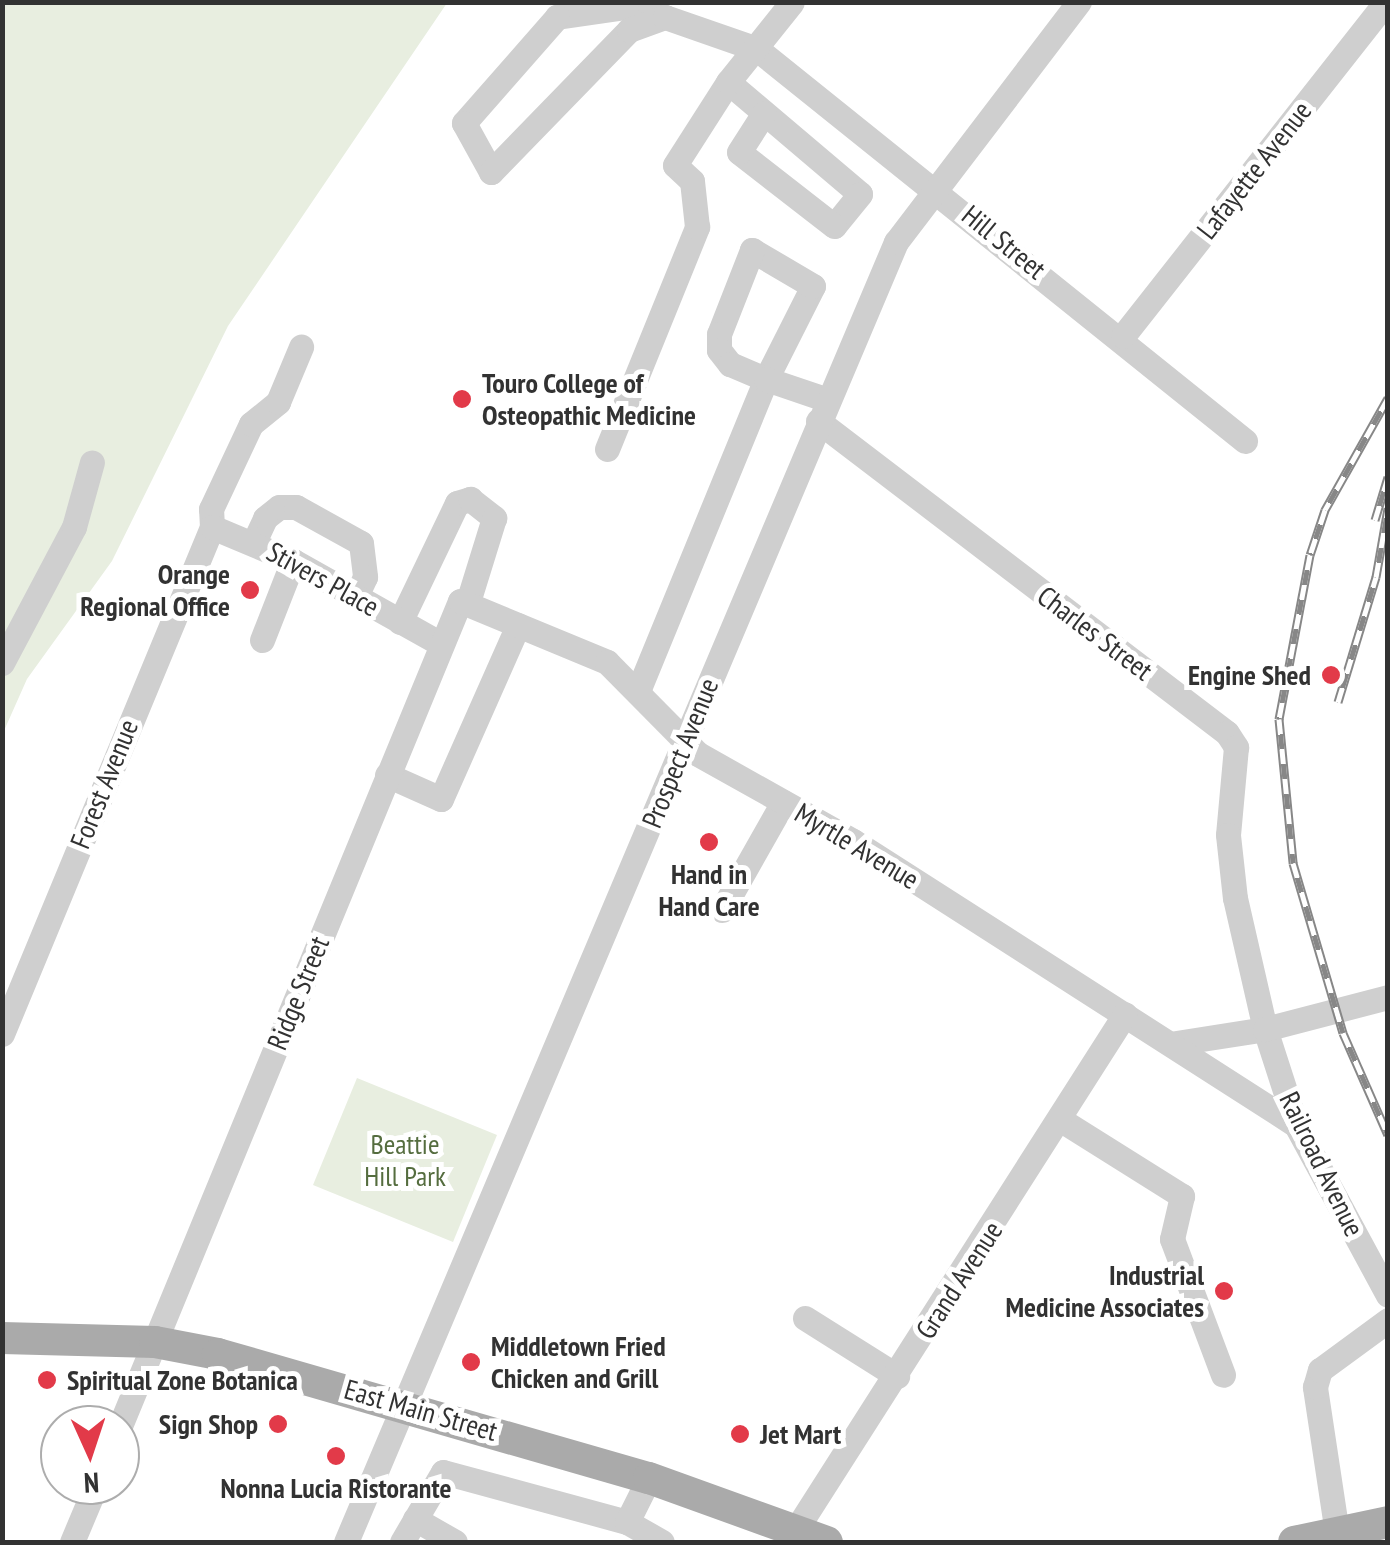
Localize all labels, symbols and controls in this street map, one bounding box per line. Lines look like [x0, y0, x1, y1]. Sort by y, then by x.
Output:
street label: Lafayette Avenue [1190, 94, 1318, 246]
street label: Hill Street [955, 198, 1053, 286]
place label: Touro College of Osteopathic Medicine [482, 366, 697, 432]
marker: Touro College of Osteopathic Medicine [451, 388, 473, 410]
street label: Stivers Place [261, 535, 385, 623]
place label: Orange Regional Office [80, 557, 230, 623]
marker: Orange Regional Office [239, 579, 261, 601]
street label: Charles Street [1031, 579, 1159, 687]
place label: Engine Shed [1188, 658, 1311, 692]
marker: Engine Shed [1320, 664, 1342, 686]
street label: Prospect Avenue [635, 673, 725, 833]
street label: Forest Avenue [63, 714, 145, 854]
street label: Myrtle Avenue [789, 796, 925, 896]
marker: Hand in Hand Care [698, 831, 720, 853]
place label: Hand in Hand Care [658, 857, 760, 923]
street label: Ridge Street [260, 931, 336, 1055]
street label: Railroad Avenue [1272, 1086, 1372, 1242]
park label: Beattie Hill Park [364, 1127, 446, 1193]
street label: Grand Avenue [908, 1215, 1010, 1345]
place label: Industrial Medicine Associates [1005, 1258, 1204, 1324]
marker: Industrial Medicine Associates [1213, 1280, 1235, 1302]
place label: Middletown Fried Chicken and Grill [491, 1329, 666, 1395]
marker: Middletown Fried Chicken and Grill [460, 1351, 482, 1373]
place label: Spiritual Zone Botanica [67, 1363, 298, 1397]
marker: Spiritual Zone Botanica [36, 1369, 58, 1391]
street label: East Main Street [341, 1372, 501, 1448]
north arrow [40, 1405, 140, 1505]
place label: Sign Shop [159, 1407, 258, 1441]
marker: Sign Shop [267, 1413, 289, 1435]
place label: Jet Mart [760, 1417, 841, 1451]
marker: Jet Mart [729, 1423, 751, 1445]
marker: Nonna Lucia Ristorante [325, 1445, 347, 1467]
text: N [83, 1465, 100, 1502]
place label: Nonna Lucia Ristorante [220, 1471, 452, 1505]

